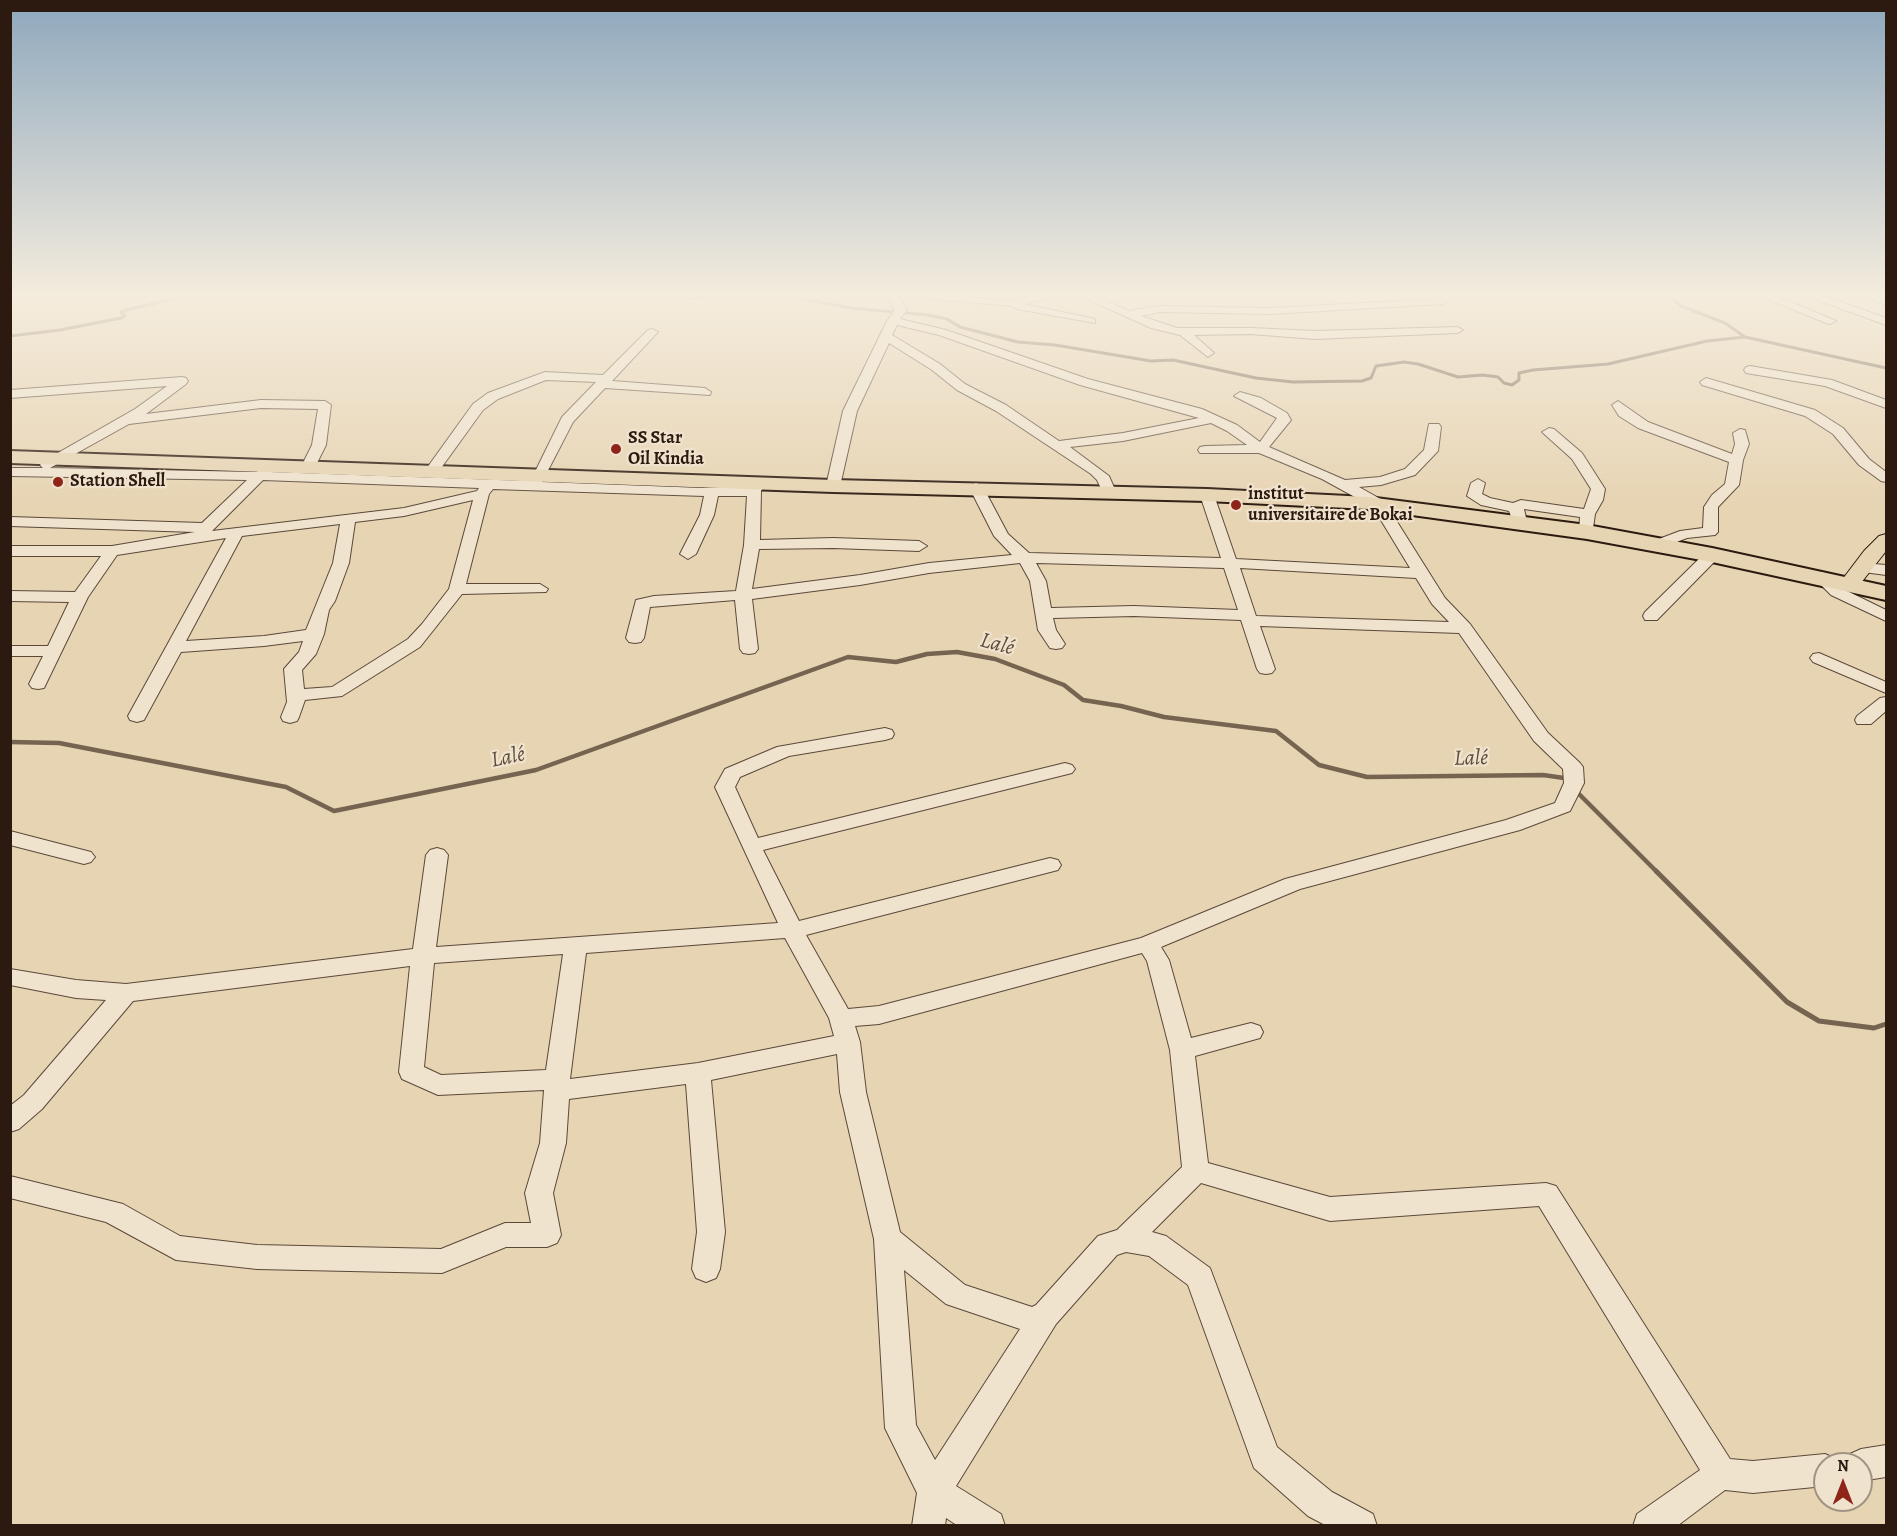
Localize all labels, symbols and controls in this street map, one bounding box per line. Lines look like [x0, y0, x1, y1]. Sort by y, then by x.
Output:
place label: SS Star Oil Kindia [628, 428, 704, 470]
marker: SS Star Oil Kindia [609, 442, 623, 456]
place label: Station Shell [70, 471, 165, 493]
marker: Station Shell [51, 475, 65, 489]
place label: institut universitaire de Bokai [1248, 484, 1413, 526]
marker: institut universitaire de Bokai [1229, 498, 1243, 512]
water label: Lalé [977, 628, 1017, 662]
water label: Lalé [489, 742, 527, 774]
water label: Lalé [1454, 746, 1488, 772]
north arrow [1813, 1452, 1873, 1512]
text: N [1837, 1455, 1849, 1477]

